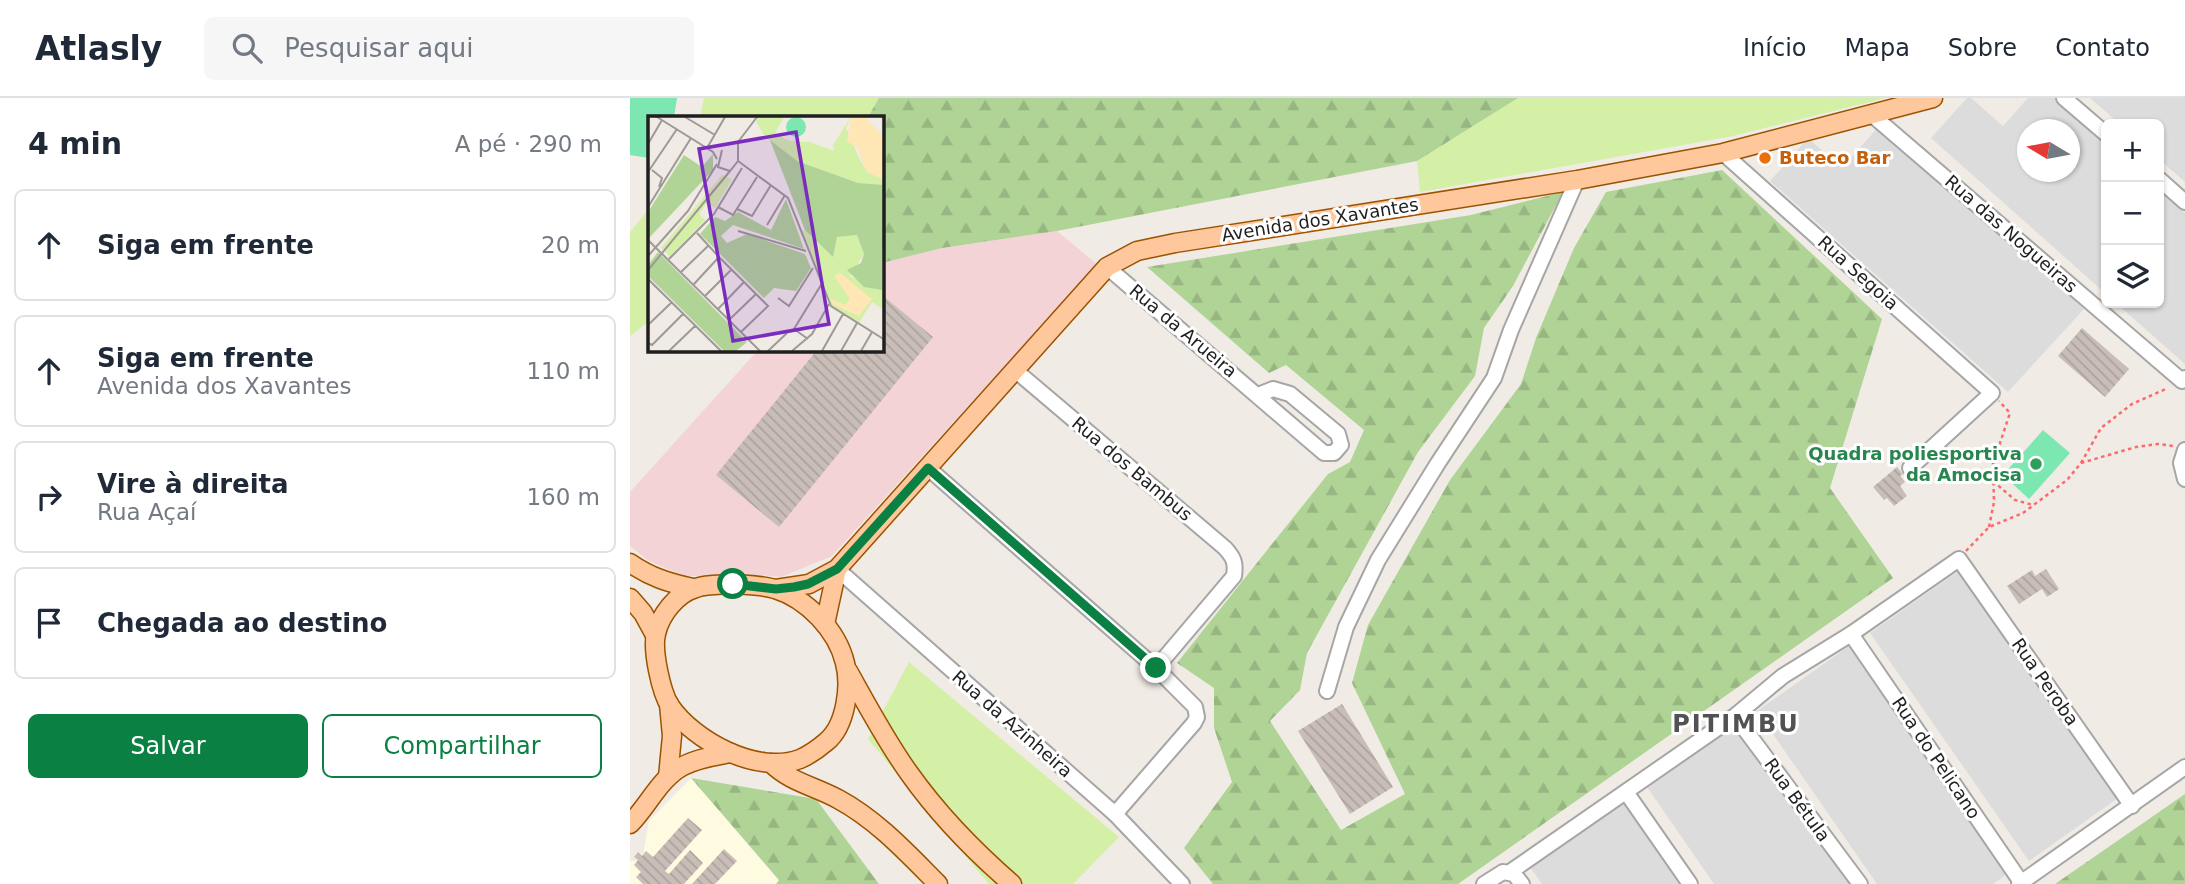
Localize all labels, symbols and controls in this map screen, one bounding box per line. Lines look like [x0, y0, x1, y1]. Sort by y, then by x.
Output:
search box [204, 17, 694, 80]
text: Atlasly [35, 29, 162, 68]
icon: search [228, 29, 266, 67]
text: Pesquisar aqui [284, 33, 473, 63]
text: Início [1743, 34, 1807, 62]
text: Mapa [1845, 34, 1910, 62]
text: Sobre [1948, 34, 2017, 62]
text: Contato [2055, 34, 2150, 62]
inset map [648, 116, 884, 352]
north arrow [2017, 119, 2080, 182]
map controls [2101, 119, 2164, 308]
button: + [2101, 119, 2164, 182]
text: 4 min [28, 126, 122, 161]
text: A pé · 290 m [455, 131, 602, 157]
place label: Buteco Bar [1779, 147, 1891, 168]
marker: Buteco Bar [1757, 150, 1773, 166]
street label: Rua das Nogueiras [1941, 170, 2082, 297]
button: − [2101, 182, 2164, 245]
street label: Avenida dos Xavantes [1220, 194, 1420, 245]
icon: ahead [30, 226, 68, 264]
text: Siga em frente [97, 230, 314, 260]
street label: Rua Segoia [1814, 231, 1903, 314]
text: 20 m [541, 232, 600, 258]
button: layers [2101, 245, 2164, 308]
street label: Rua da Arueira [1125, 280, 1241, 382]
text: Siga em frente [97, 343, 314, 373]
icon: ahead [30, 352, 68, 390]
text: 110 m [526, 358, 600, 384]
text: Avenida dos Xavantes [97, 373, 351, 399]
street label: Rua dos Bambus [1068, 412, 1197, 525]
place label: Quadra poliesportiva da Amocisa [1808, 443, 2022, 485]
marker: Quadra poliesportiva da Amocisa [2028, 456, 2044, 472]
text: Vire à direita [97, 469, 289, 499]
icon: right [30, 478, 68, 516]
text: 160 m [526, 484, 600, 510]
text: Rua Açaí [97, 499, 196, 525]
route start [717, 568, 748, 599]
icon: arrive [30, 604, 68, 642]
text: Chegada ao destino [97, 608, 387, 638]
street label: Rua Peroba [2008, 634, 2083, 729]
route end [1140, 652, 1171, 683]
street label: Rua da Azinheira [948, 666, 1077, 781]
street label: Rua do Pelicano [1888, 693, 1985, 823]
district label: PITIMBU [1672, 710, 1800, 738]
button: Salvar [28, 714, 308, 778]
button: Compartilhar [322, 714, 602, 778]
street label: Rua Bétula [1760, 754, 1835, 845]

